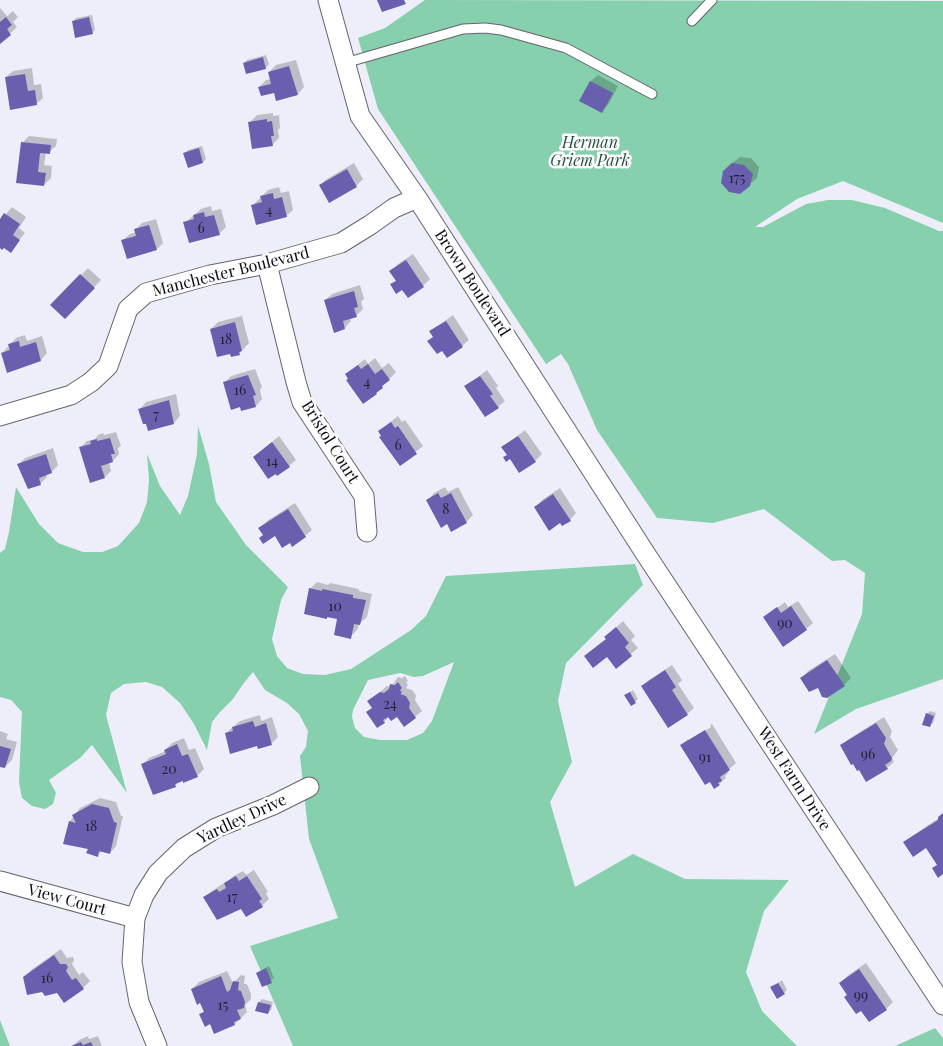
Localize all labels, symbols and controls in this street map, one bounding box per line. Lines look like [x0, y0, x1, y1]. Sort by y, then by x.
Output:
park label: Herman Griem Park [550, 133, 630, 171]
house number: 175 [729, 171, 745, 187]
house number: 4 [266, 203, 272, 219]
house number: 6 [197, 221, 205, 237]
street label: Brown Boulevard [430, 226, 514, 340]
street label: Manchester Boulevard [151, 243, 311, 301]
house number: 18 [220, 332, 232, 348]
house number: 4 [364, 375, 370, 391]
house number: 16 [234, 383, 246, 399]
street label: Bristol Court [297, 397, 363, 487]
house number: 7 [153, 408, 159, 424]
house number: 6 [394, 438, 402, 454]
house number: 14 [266, 454, 278, 470]
house number: 8 [442, 502, 450, 518]
house number: 10 [328, 599, 342, 615]
house number: 90 [777, 616, 793, 632]
house number: 24 [383, 697, 397, 713]
street label: West Farm Drive [753, 724, 835, 834]
house number: 96 [861, 747, 875, 763]
house number: 91 [699, 750, 711, 766]
house number: 20 [161, 762, 177, 778]
street label: Yardley Drive [194, 790, 290, 848]
house number: 18 [85, 819, 97, 835]
street label: View Court [26, 880, 108, 920]
house number: 17 [227, 890, 237, 906]
house number: 16 [41, 971, 53, 987]
house number: 99 [854, 988, 868, 1004]
house number: 15 [218, 998, 228, 1014]

